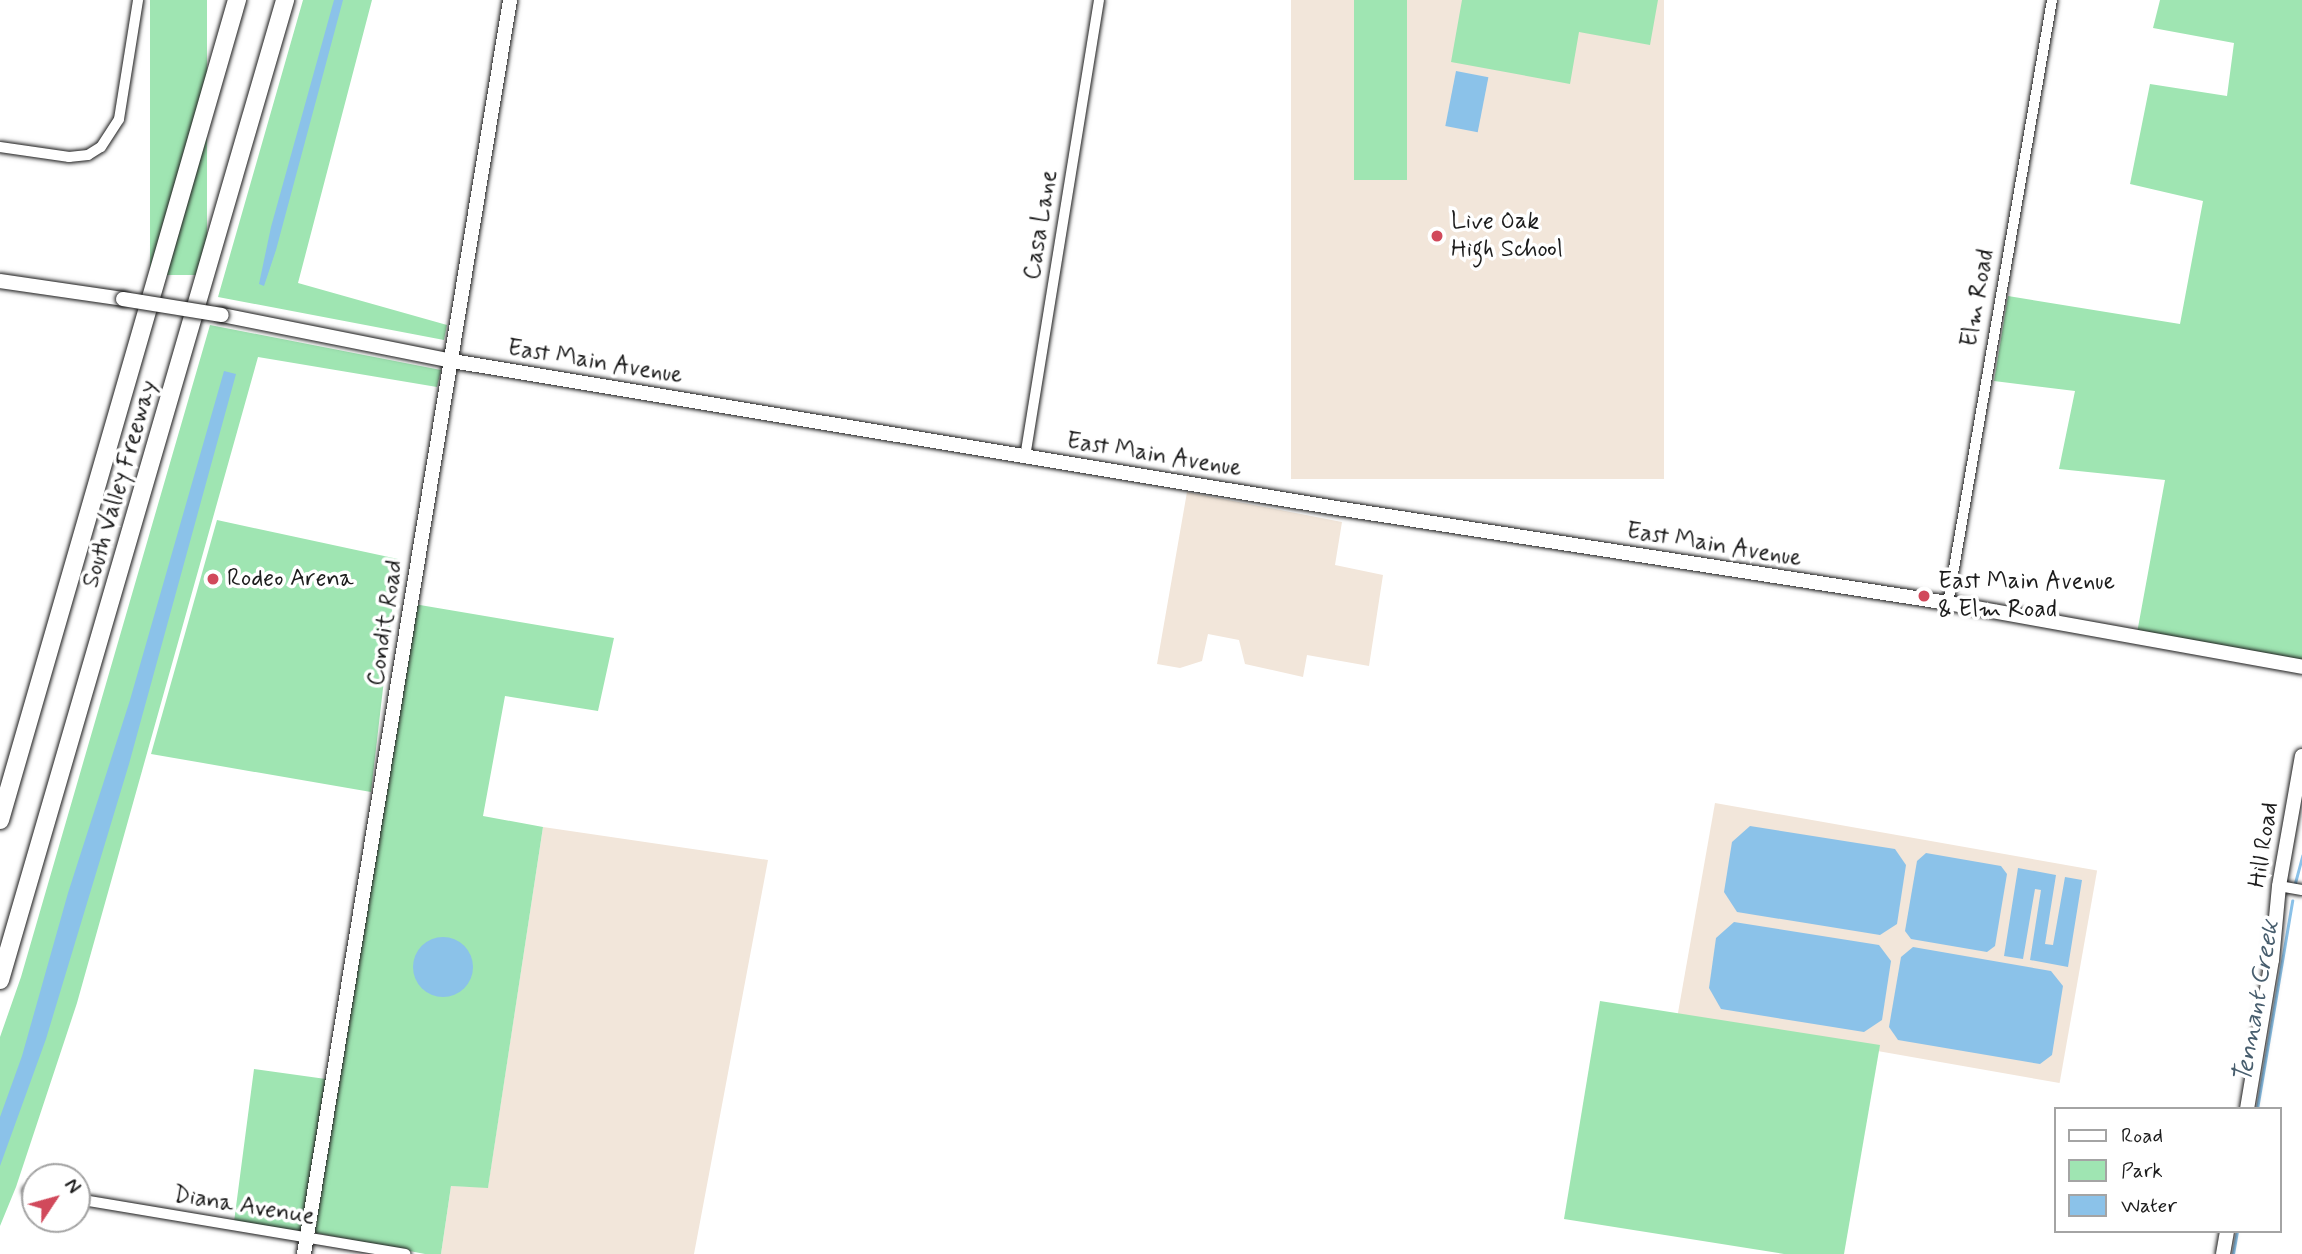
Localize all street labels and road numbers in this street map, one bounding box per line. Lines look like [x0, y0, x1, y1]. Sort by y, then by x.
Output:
street label: Casa Lane [1018, 169, 1064, 281]
street label: Elm Road [1955, 248, 2001, 348]
street label: East Main Avenue [502, 333, 688, 391]
street label: South Valley Freeway [77, 377, 163, 591]
street label: East Main Avenue [1061, 426, 1247, 484]
street label: East Main Avenue [1621, 516, 1807, 574]
street label: Condit Road [362, 558, 410, 688]
street label: Hill Road [2243, 800, 2285, 890]
street label: Diana Avenue [171, 1181, 317, 1231]

